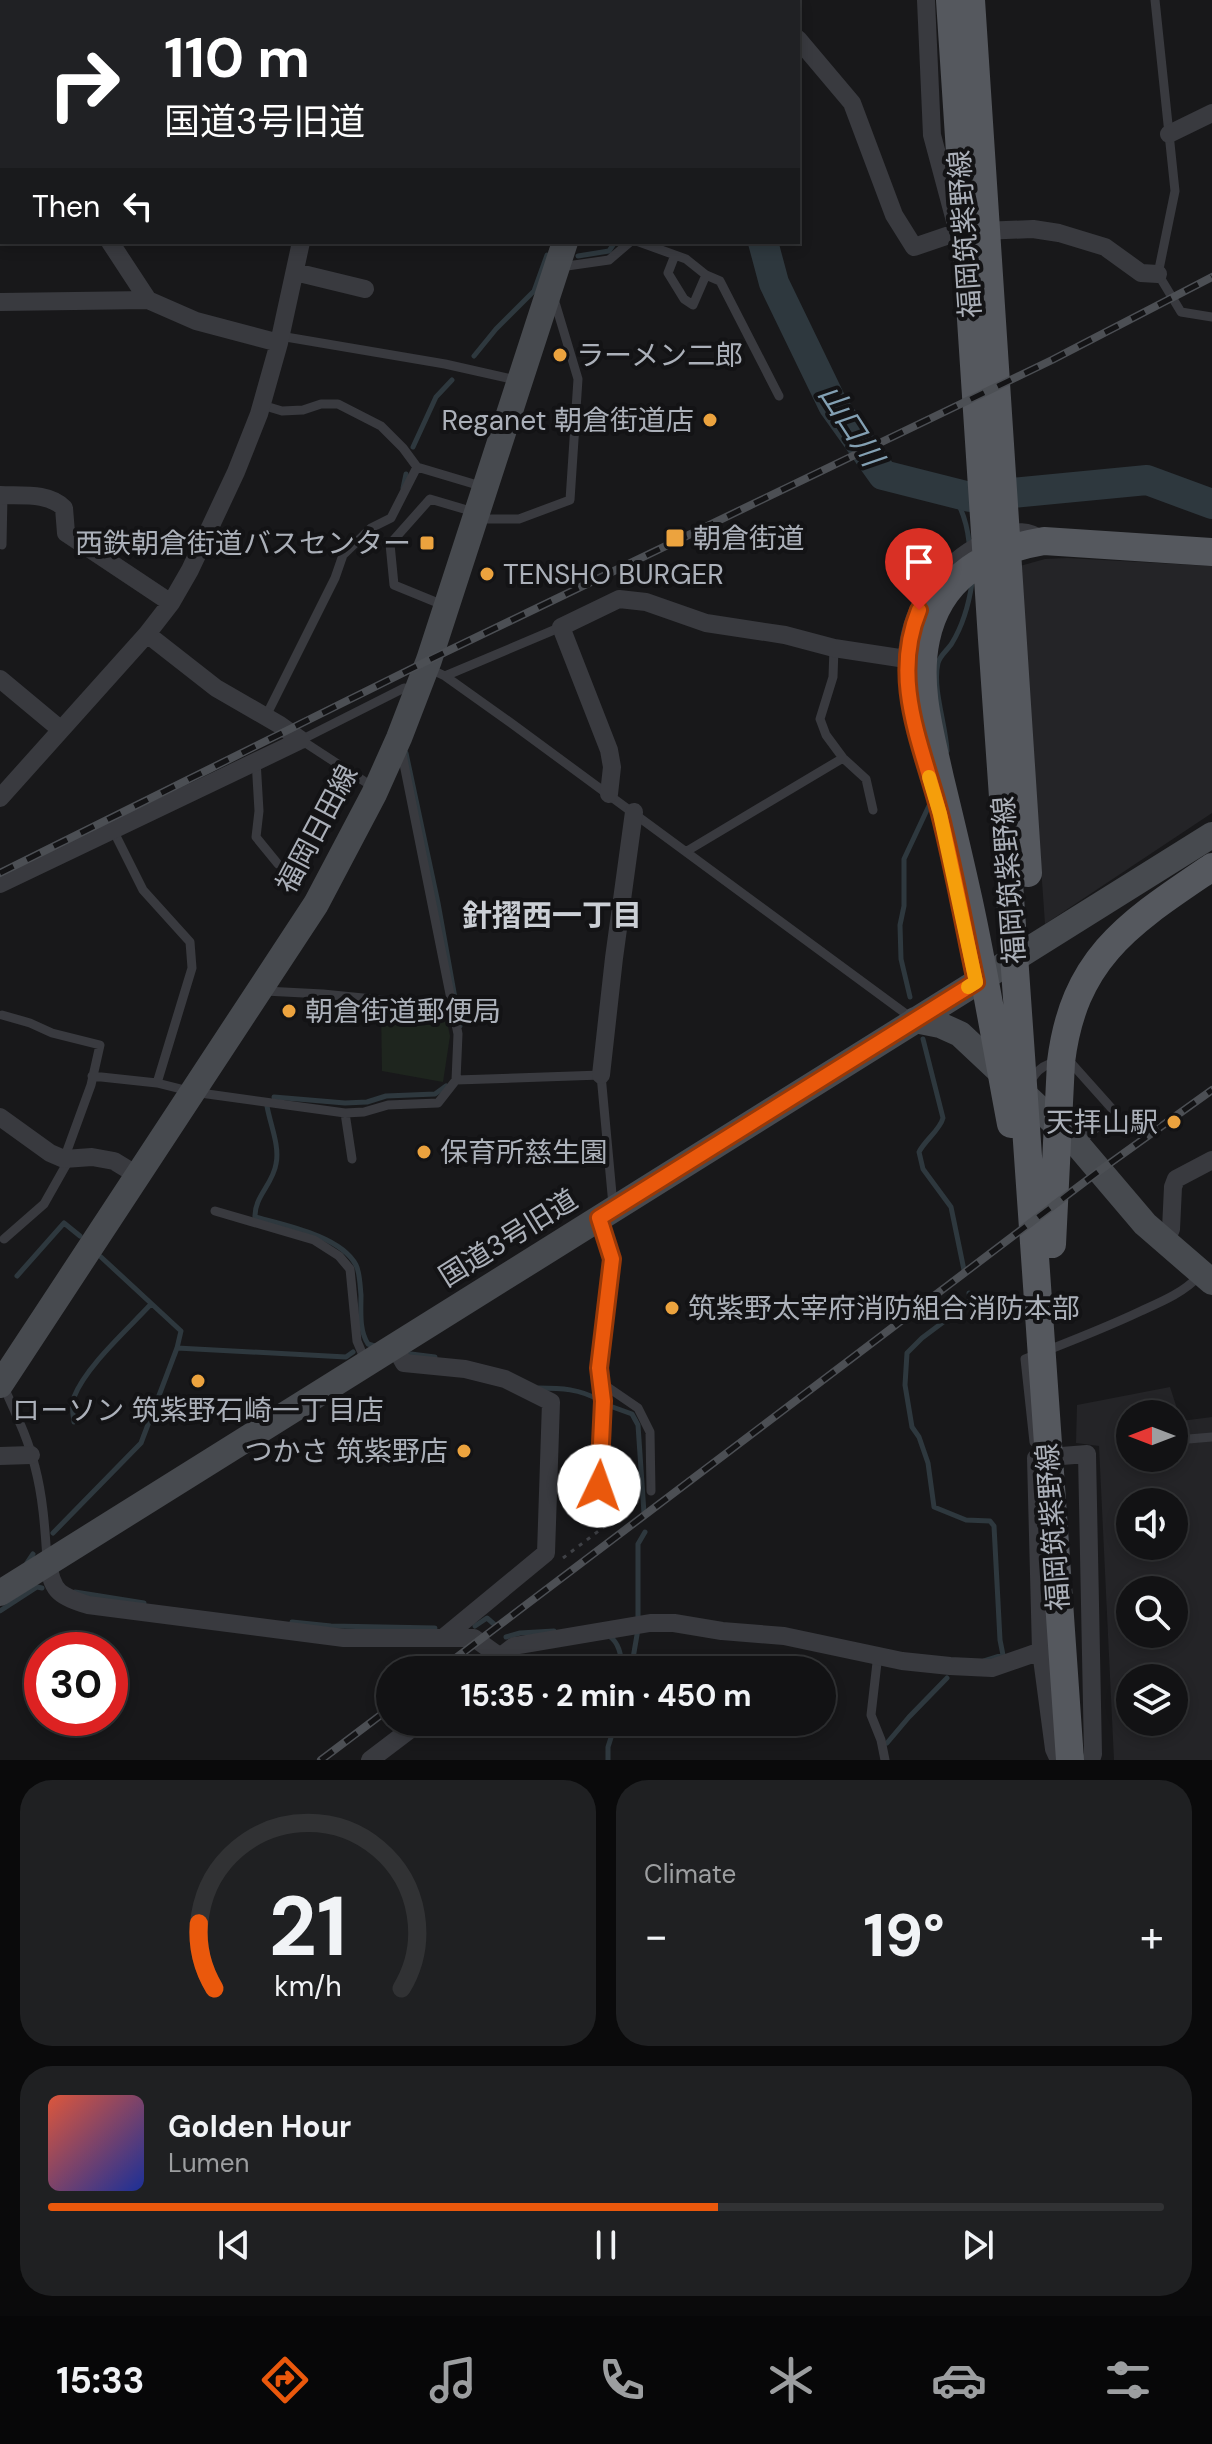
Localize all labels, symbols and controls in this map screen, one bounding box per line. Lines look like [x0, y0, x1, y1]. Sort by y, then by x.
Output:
text: 110 m [164, 21, 310, 94]
icon: right [32, 32, 136, 136]
text: 国道3号旧道 [164, 98, 365, 145]
street label: 福岡筑紫野線 [941, 149, 989, 319]
icon: left [116, 184, 160, 228]
text: Then [32, 187, 100, 226]
place label: ラーメン二郎 [576, 337, 743, 374]
marker: ラーメン二郎 [551, 346, 569, 364]
water label: 山口川 [810, 377, 893, 476]
place label: Reganet 朝倉街道店 [442, 402, 694, 439]
marker: Reganet 朝倉街道店 [701, 411, 719, 429]
place label: 朝倉街道 [693, 520, 805, 557]
place label: 西鉄朝倉街道バスセンター [75, 525, 411, 562]
marker: 朝倉街道 [664, 527, 686, 549]
pin [885, 528, 953, 610]
marker: 西鉄朝倉街道バスセンター [418, 534, 436, 552]
icon: arrive [897, 540, 941, 584]
place label: TENSHO BURGER [503, 556, 724, 593]
marker: TENSHO BURGER [478, 565, 496, 583]
street label: 福岡日田線 [268, 759, 366, 899]
street label: 福岡筑紫野線 [985, 795, 1033, 965]
district label: 針摺西一丁目 [462, 896, 642, 935]
place label: 朝倉街道郵便局 [305, 993, 501, 1030]
marker: 朝倉街道郵便局 [280, 1002, 298, 1020]
place label: 天拝山駅 [1046, 1104, 1158, 1141]
marker: 天拝山駅 [1165, 1113, 1183, 1131]
place label: 保育所慈生園 [440, 1134, 608, 1171]
marker: 保育所慈生園 [415, 1143, 433, 1161]
street label: 国道3号旧道 [432, 1181, 584, 1295]
place label: 筑紫野太宰府消防組合消防本部 [688, 1290, 1080, 1327]
marker: 筑紫野太宰府消防組合消防本部 [663, 1299, 681, 1317]
marker: ローソン 筑紫野石崎一丁目店 [189, 1372, 207, 1390]
place label: ローソン 筑紫野石崎一丁目店 [12, 1392, 384, 1429]
north arrow [1116, 1400, 1188, 1472]
map controls [1116, 1400, 1188, 1736]
place label: つかさ 筑紫野店 [245, 1433, 448, 1470]
marker: つかさ 筑紫野店 [455, 1442, 473, 1460]
street label: 福岡筑紫野線 [1029, 1442, 1077, 1612]
position arrow [557, 1444, 641, 1528]
button: sound [1116, 1488, 1188, 1560]
button: search [1116, 1576, 1188, 1648]
speed limit sign: 30 [24, 1632, 128, 1736]
button: layers [1116, 1664, 1188, 1736]
text: 15:35 · 2 min · 450 m [460, 1676, 752, 1715]
text: Climate [644, 1857, 736, 1891]
text: 21 [269, 1872, 347, 1981]
text: 19° [863, 1896, 945, 1975]
text: − [644, 1907, 668, 1965]
text: + [1140, 1907, 1164, 1965]
text: km/h [274, 1968, 342, 2005]
text: Golden Hour [168, 2107, 351, 2146]
text: Lumen [168, 2146, 249, 2180]
icon: previous [212, 2223, 256, 2267]
icon: pause [584, 2223, 628, 2267]
icon: next [956, 2223, 1000, 2267]
icon: directions [257, 2352, 313, 2408]
icon: music [425, 2352, 481, 2408]
icon: phone [594, 2352, 650, 2408]
icon: climate [763, 2352, 819, 2408]
icon: car [931, 2352, 987, 2408]
icon: filters [1100, 2352, 1156, 2408]
text: 15:33 [56, 2357, 144, 2404]

